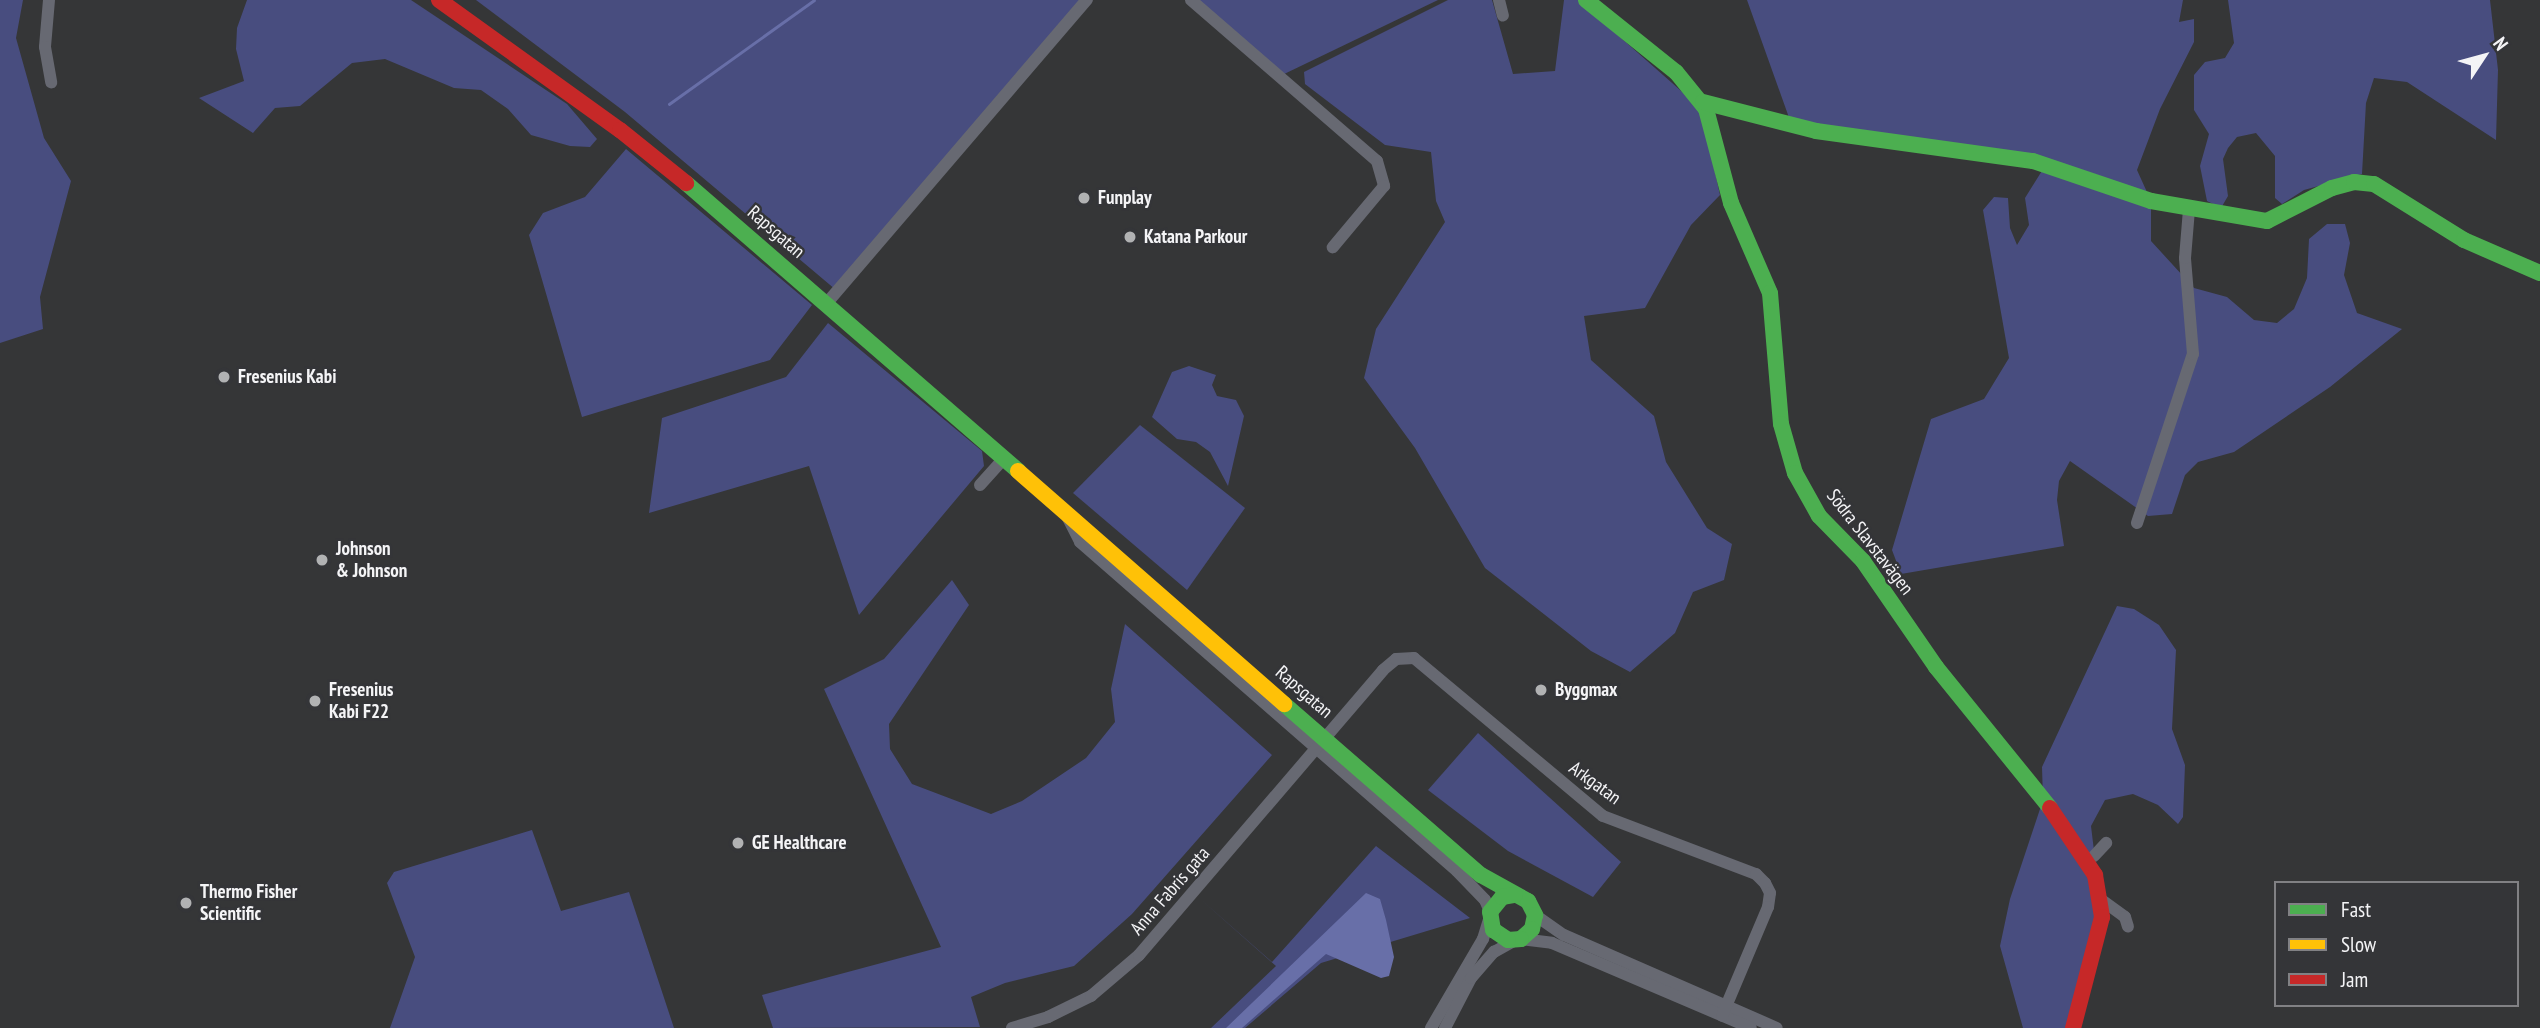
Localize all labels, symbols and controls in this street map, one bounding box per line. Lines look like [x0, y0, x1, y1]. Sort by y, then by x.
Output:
north arrow [2449, 21, 2519, 91]
text: N [2488, 32, 2514, 55]
place label: Funplay [1098, 187, 1152, 209]
marker: Funplay [1076, 190, 1092, 206]
street label: Rapsgatan [743, 201, 809, 263]
place label: Katana Parkour [1144, 226, 1247, 248]
marker: Katana Parkour [1122, 229, 1138, 245]
place label: Fresenius Kabi [238, 366, 336, 388]
marker: Fresenius Kabi [216, 369, 232, 385]
street label: Södra Slavstavägen [1822, 485, 1918, 599]
place label: Johnson & Johnson [336, 538, 407, 582]
marker: Johnson & Johnson [314, 552, 330, 568]
street label: Rapsgatan [1271, 661, 1337, 723]
place label: Fresenius Kabi F22 [329, 679, 393, 723]
place label: Byggmax [1555, 679, 1617, 701]
marker: Byggmax [1533, 682, 1549, 698]
marker: Fresenius Kabi F22 [307, 693, 323, 709]
street label: Arkgatan [1565, 757, 1625, 809]
place label: GE Healthcare [752, 832, 847, 854]
marker: GE Healthcare [730, 835, 746, 851]
street label: Anna Fabris gata [1126, 842, 1214, 940]
place label: Thermo Fisher Scientific [200, 881, 297, 925]
legend [2274, 881, 2519, 1007]
marker: Thermo Fisher Scientific [178, 895, 194, 911]
text: Fast [2341, 896, 2371, 923]
text: Slow [2341, 931, 2376, 958]
text: Jam [2341, 966, 2368, 993]

